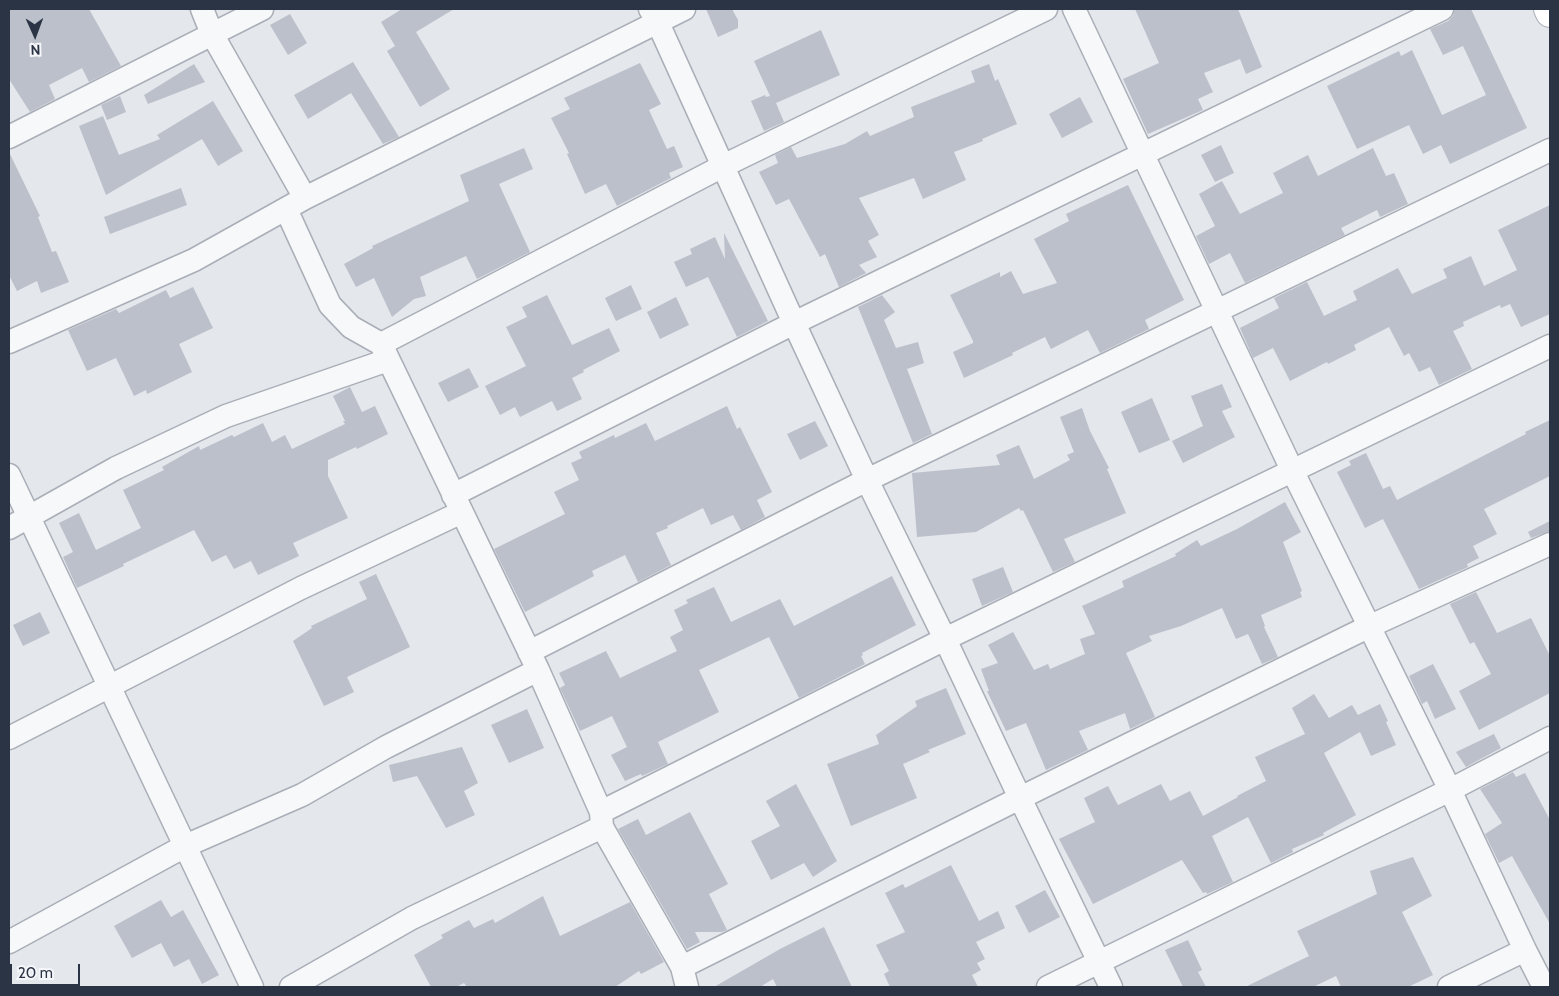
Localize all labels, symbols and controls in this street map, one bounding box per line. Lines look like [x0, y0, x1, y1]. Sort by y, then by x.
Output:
north arrow [10, 10, 60, 60]
text: N [30, 41, 41, 59]
scale bar [12, 954, 82, 986]
text: 20 m [18, 964, 53, 982]

